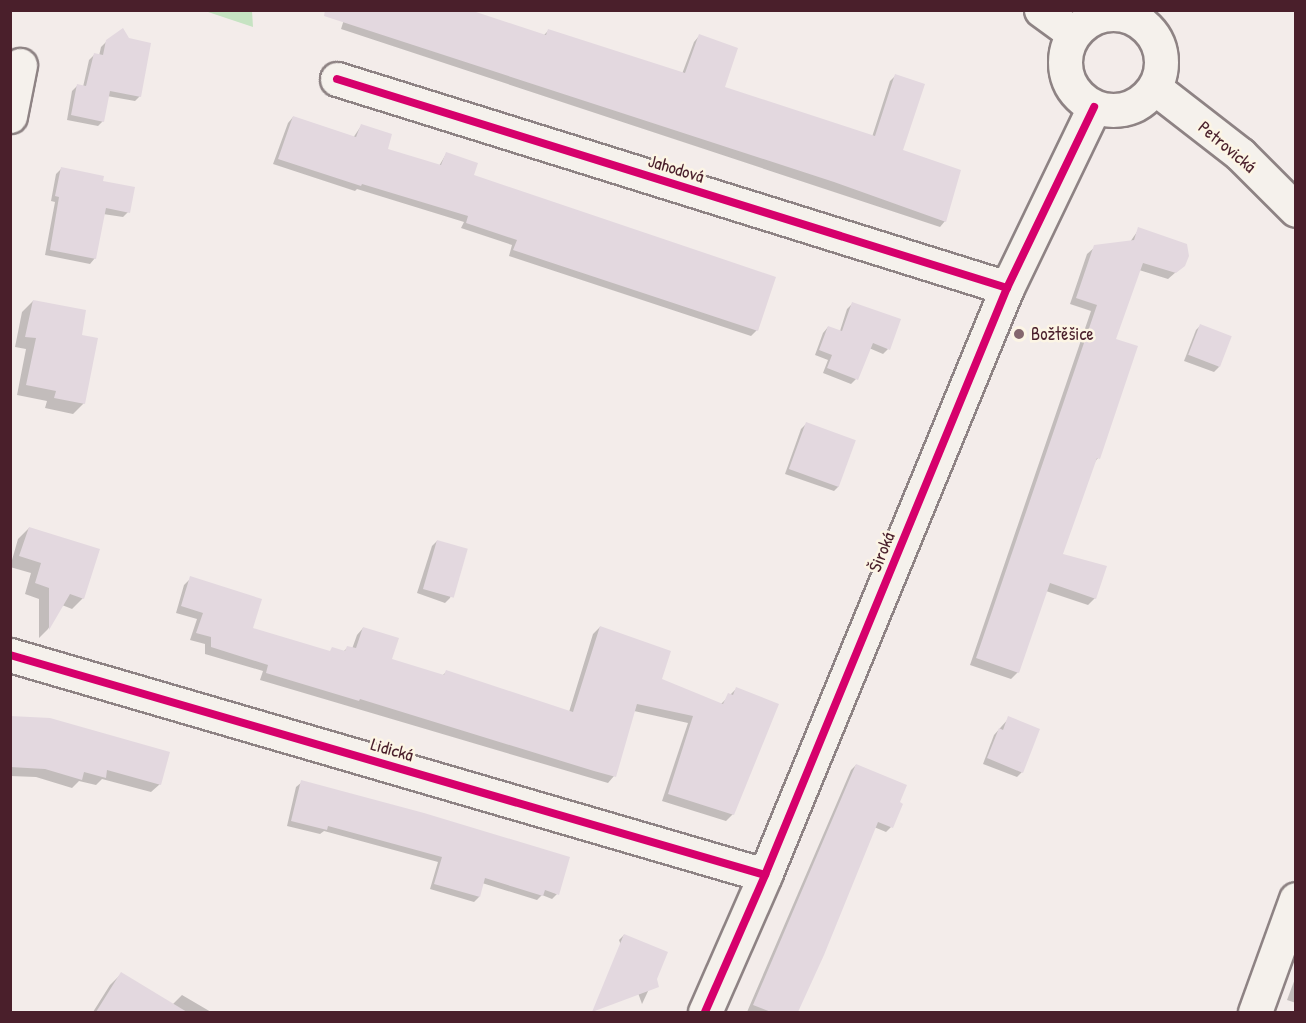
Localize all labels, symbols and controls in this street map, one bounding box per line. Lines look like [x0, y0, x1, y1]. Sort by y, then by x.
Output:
street label: Petrovická [1194, 117, 1260, 177]
street label: Jahodová [646, 150, 706, 188]
place label: Božtěšice [1031, 323, 1094, 345]
marker: Božtěšice [1012, 327, 1026, 341]
street label: Široká [864, 529, 900, 575]
street label: Lidická [368, 734, 416, 766]

